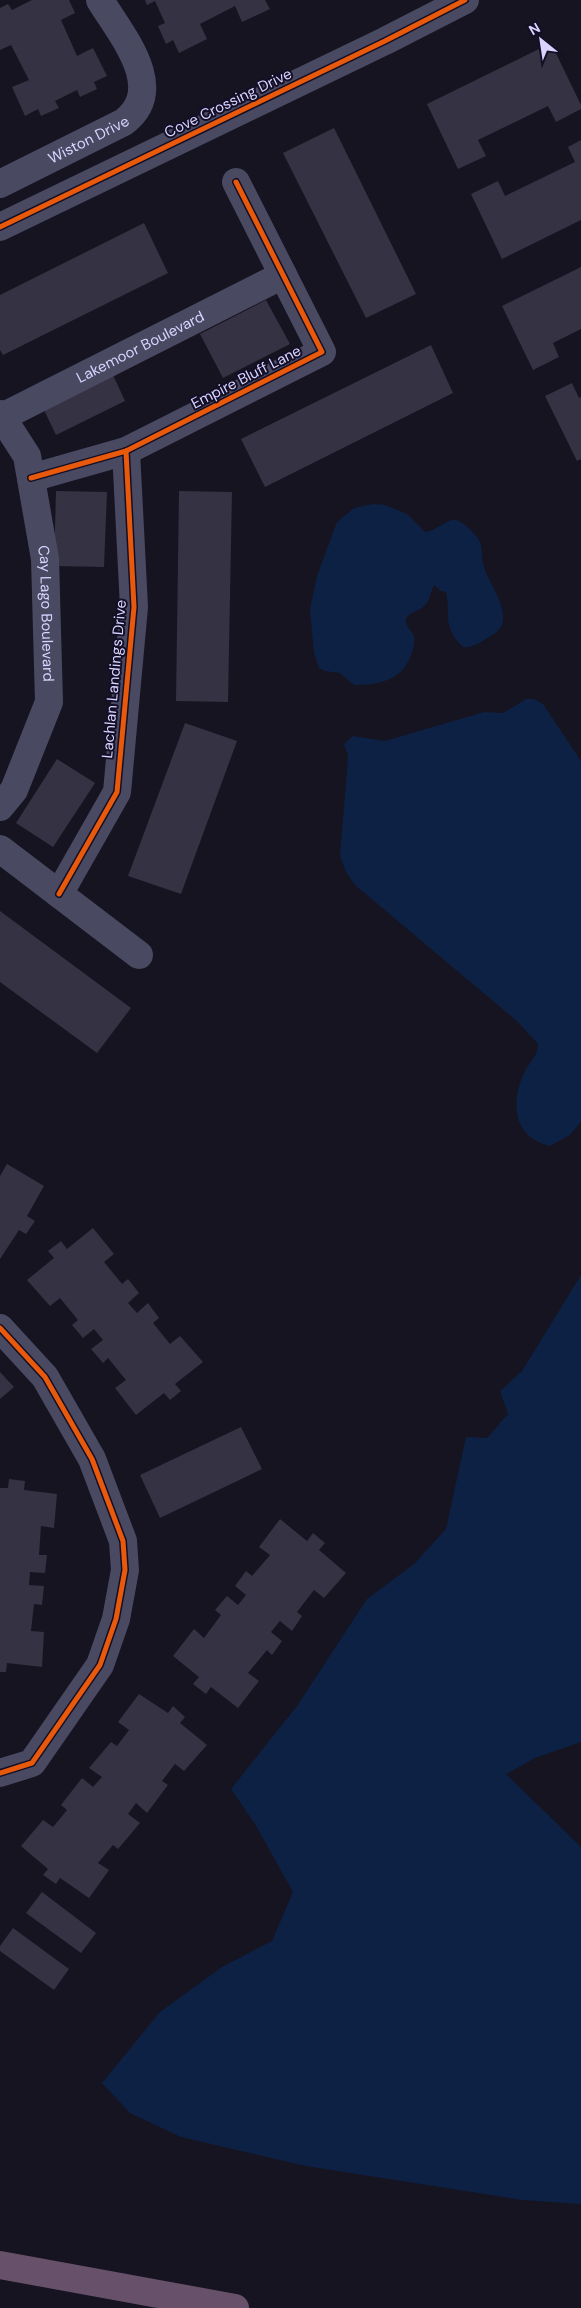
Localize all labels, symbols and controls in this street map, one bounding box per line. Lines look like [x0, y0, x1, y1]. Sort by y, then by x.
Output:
north arrow [516, 15, 566, 65]
text: N [526, 18, 543, 39]
street label: Cove Crossing Drive [161, 63, 295, 143]
street label: Wiston Drive [45, 111, 134, 168]
street label: Lakemoor Boulevard [73, 306, 208, 388]
street label: Empire Bluff Lane [188, 341, 304, 413]
street label: Cay Lago Boulevard [33, 544, 58, 682]
street label: Lachlan Landings Drive [97, 599, 131, 759]

